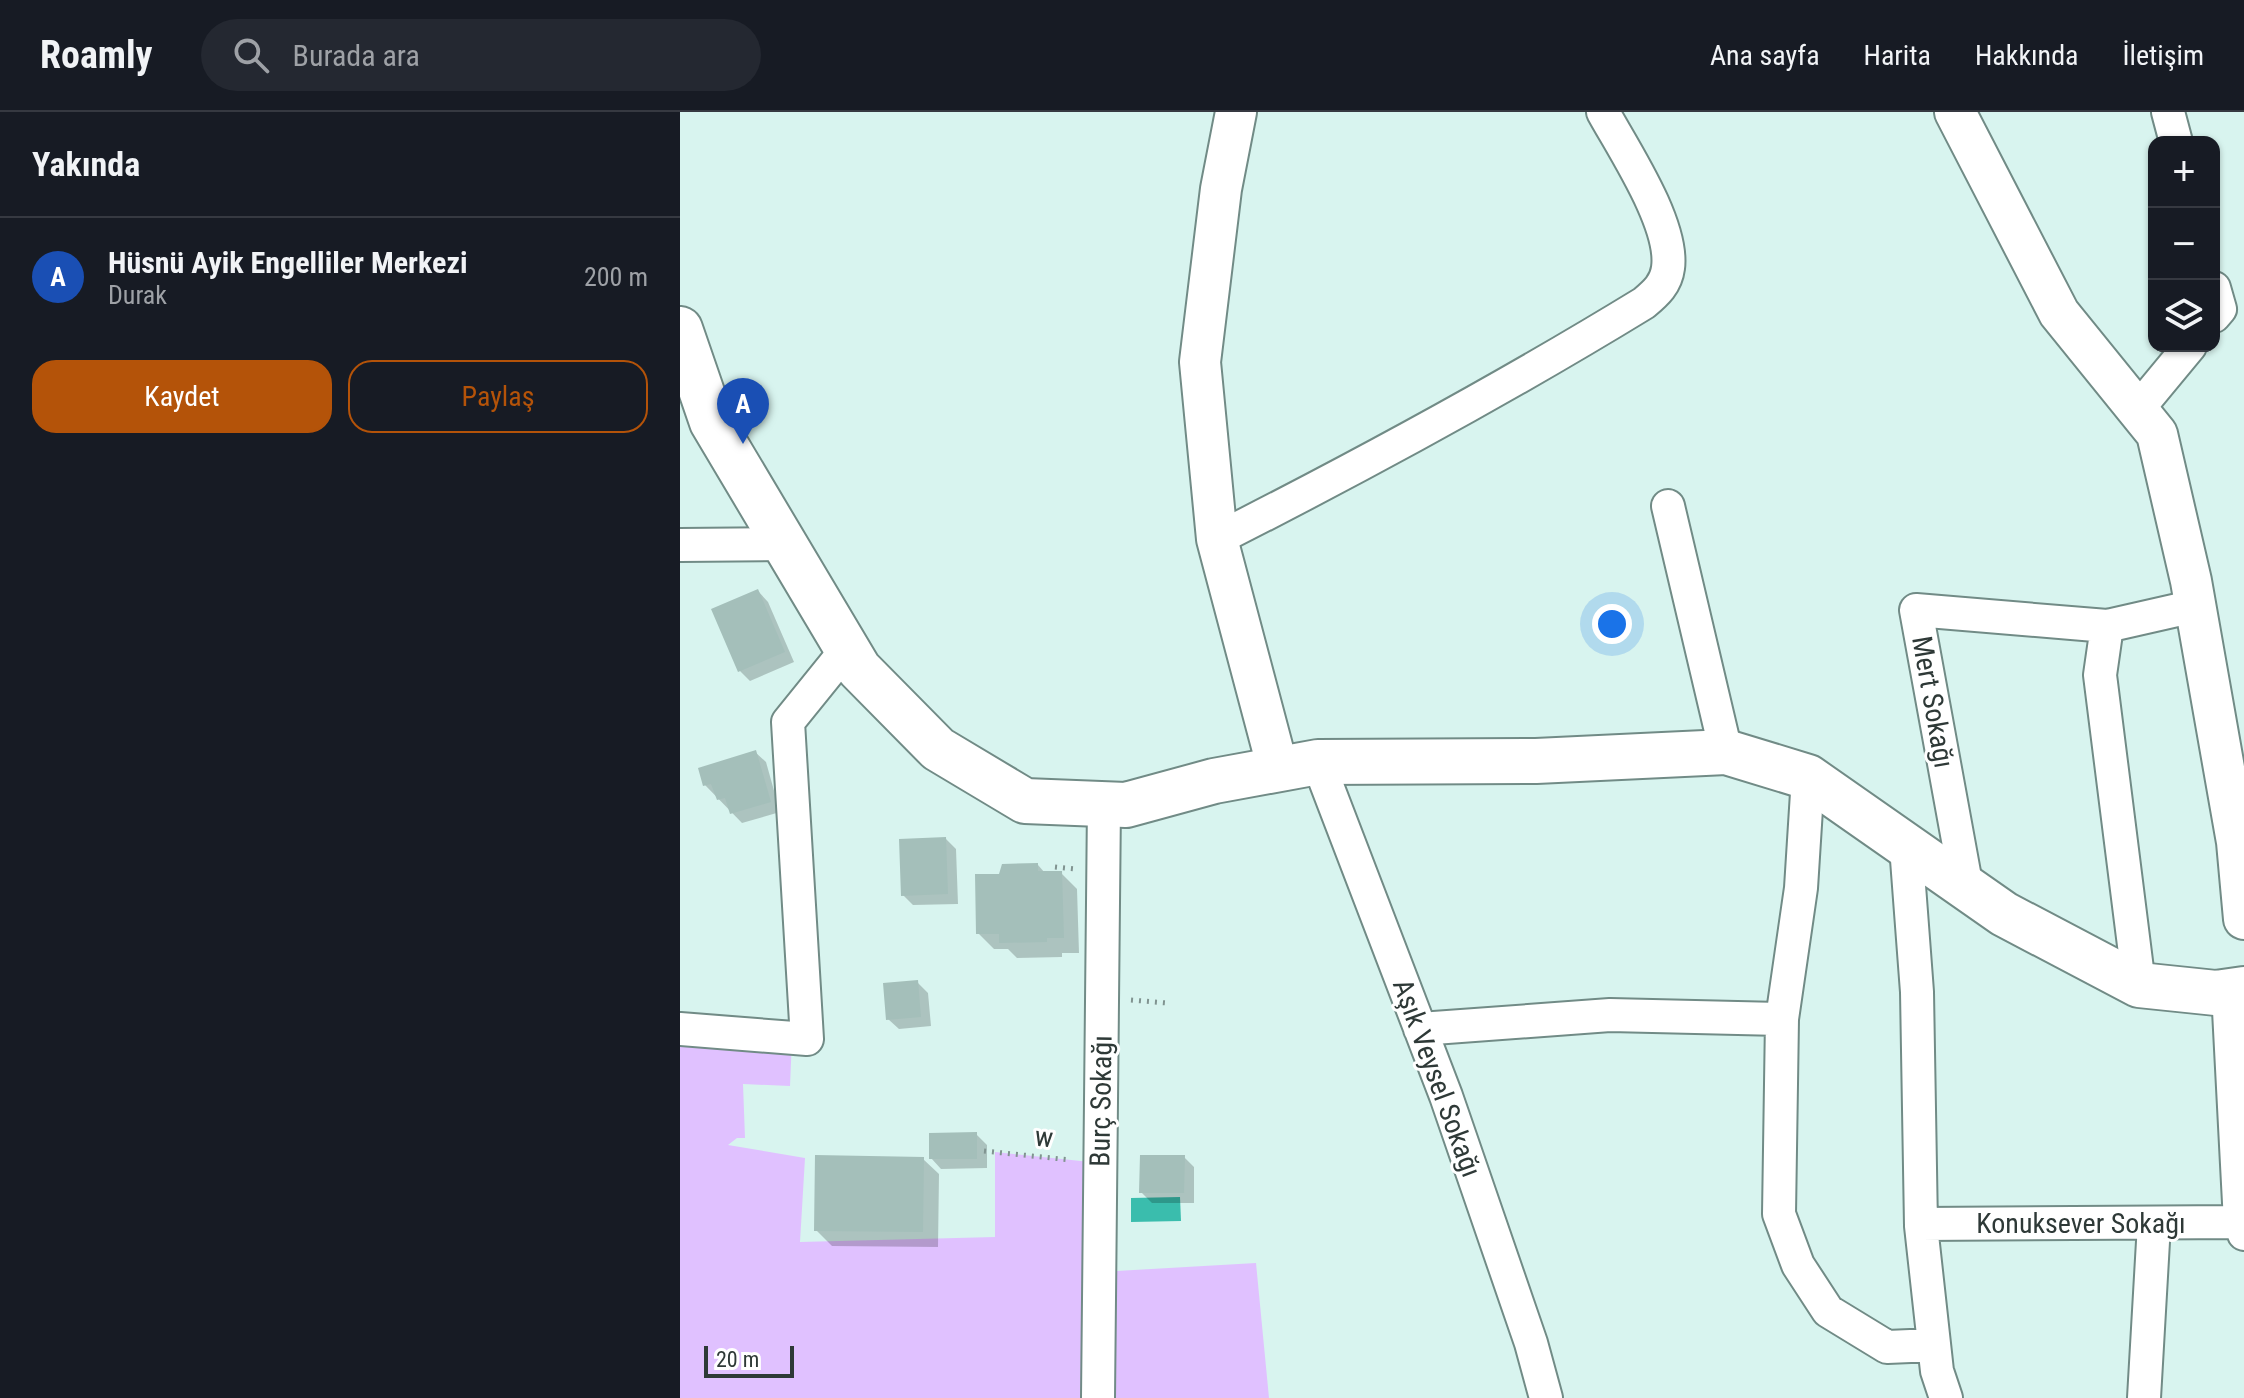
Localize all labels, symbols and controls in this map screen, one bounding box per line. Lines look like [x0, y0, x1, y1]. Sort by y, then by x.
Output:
search box [201, 19, 761, 91]
text: Roamly [40, 33, 153, 77]
icon: search [229, 33, 273, 77]
text: Burada ara [293, 38, 420, 73]
text: Ana sayfa [1710, 39, 1820, 72]
text: Harita [1864, 39, 1931, 72]
text: Hakkında [1975, 39, 2078, 72]
text: İletişim [2122, 39, 2204, 72]
map controls [2148, 136, 2220, 352]
button: + [2148, 136, 2220, 208]
text: Yakında [32, 144, 140, 184]
button: − [2148, 208, 2220, 280]
text: Hüsnü Ayik Engelliler Merkezi [108, 245, 468, 280]
text: A [50, 262, 66, 292]
text: 200 m [584, 262, 648, 292]
text: Durak [108, 280, 167, 310]
button: layers [2148, 280, 2220, 352]
button: Kaydet [32, 360, 332, 433]
button: Paylaş [348, 360, 648, 433]
pin: A [717, 378, 769, 444]
your location [1592, 604, 1632, 644]
street label: Mert Sokağı [1905, 634, 1961, 770]
street label: Aşık Veysel Sokağı [1386, 975, 1488, 1181]
street label: Burç Sokağı [1083, 1035, 1119, 1167]
street label: w [1033, 1120, 1055, 1154]
street label: Konuksever Sokağı [1976, 1207, 2186, 1240]
scale bar [704, 1342, 794, 1378]
text: 20 m [716, 1347, 759, 1372]

